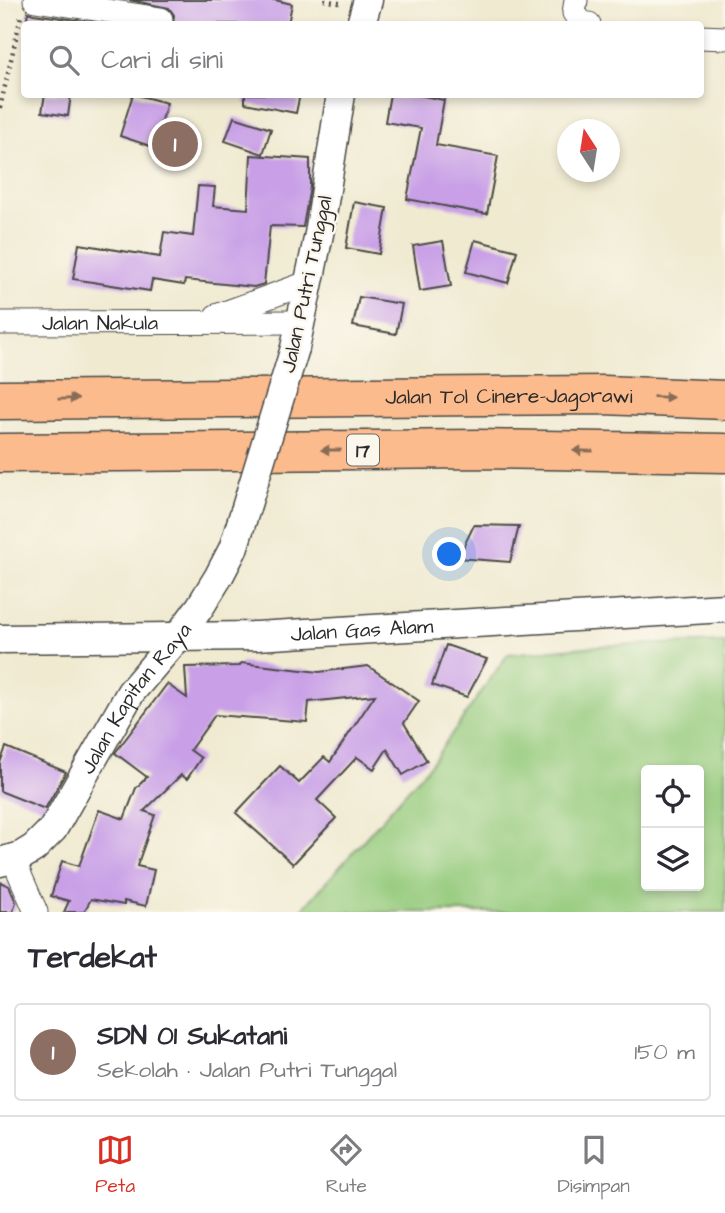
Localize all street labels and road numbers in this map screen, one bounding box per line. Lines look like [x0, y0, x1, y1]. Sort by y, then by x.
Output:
street label: Jalan Putri Tunggal [274, 193, 341, 376]
street label: Jalan Nakula [42, 308, 158, 338]
street label: Jalan Tol Cinere–Jagorawi [385, 381, 633, 412]
road number: 17 [347, 435, 379, 466]
street label: Jalan Gas Alam [290, 611, 435, 649]
street label: Jalan Kapitan Raya [73, 617, 199, 779]

